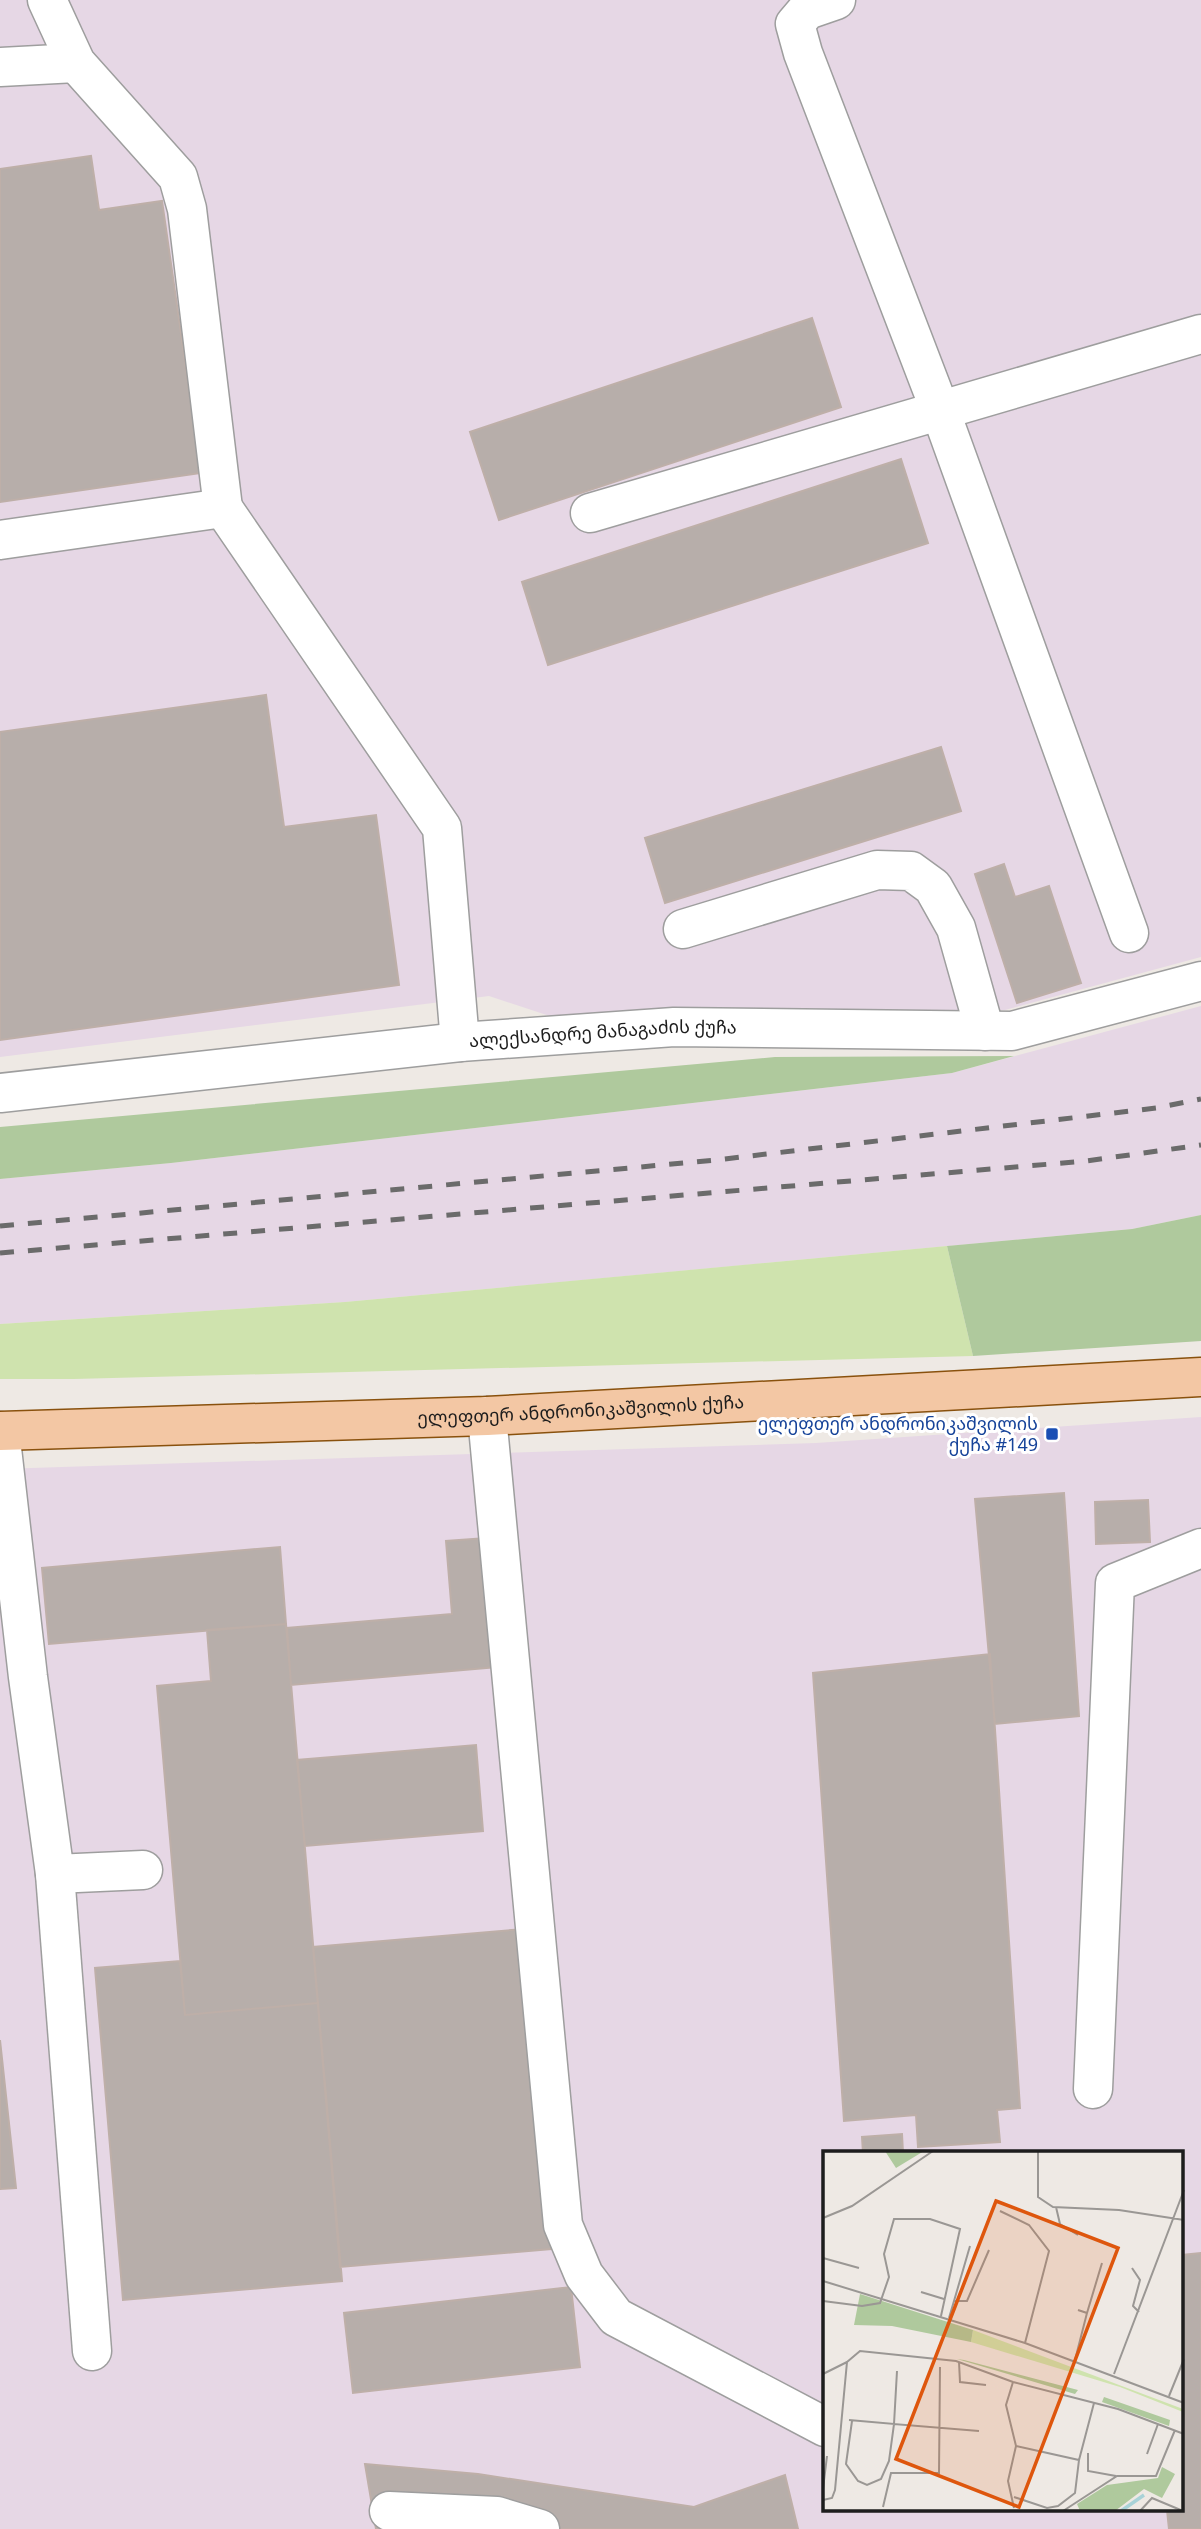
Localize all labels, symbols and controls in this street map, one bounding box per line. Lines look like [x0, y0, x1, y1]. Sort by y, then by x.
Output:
street label: ალექსანდრე მანაგაძის ქუჩა [468, 1014, 737, 1052]
street label: ელეფთერ ანდრონიკაშვილის ქუჩა [417, 1389, 745, 1429]
place label: ელეფთერ ანდრონიკაშვილის ქუჩა #149 [758, 1411, 1038, 1456]
marker: ელეფთერ ანდრონიკაშვილის ქუჩა #149 [1044, 1426, 1060, 1442]
inset map [823, 2151, 1184, 2512]

